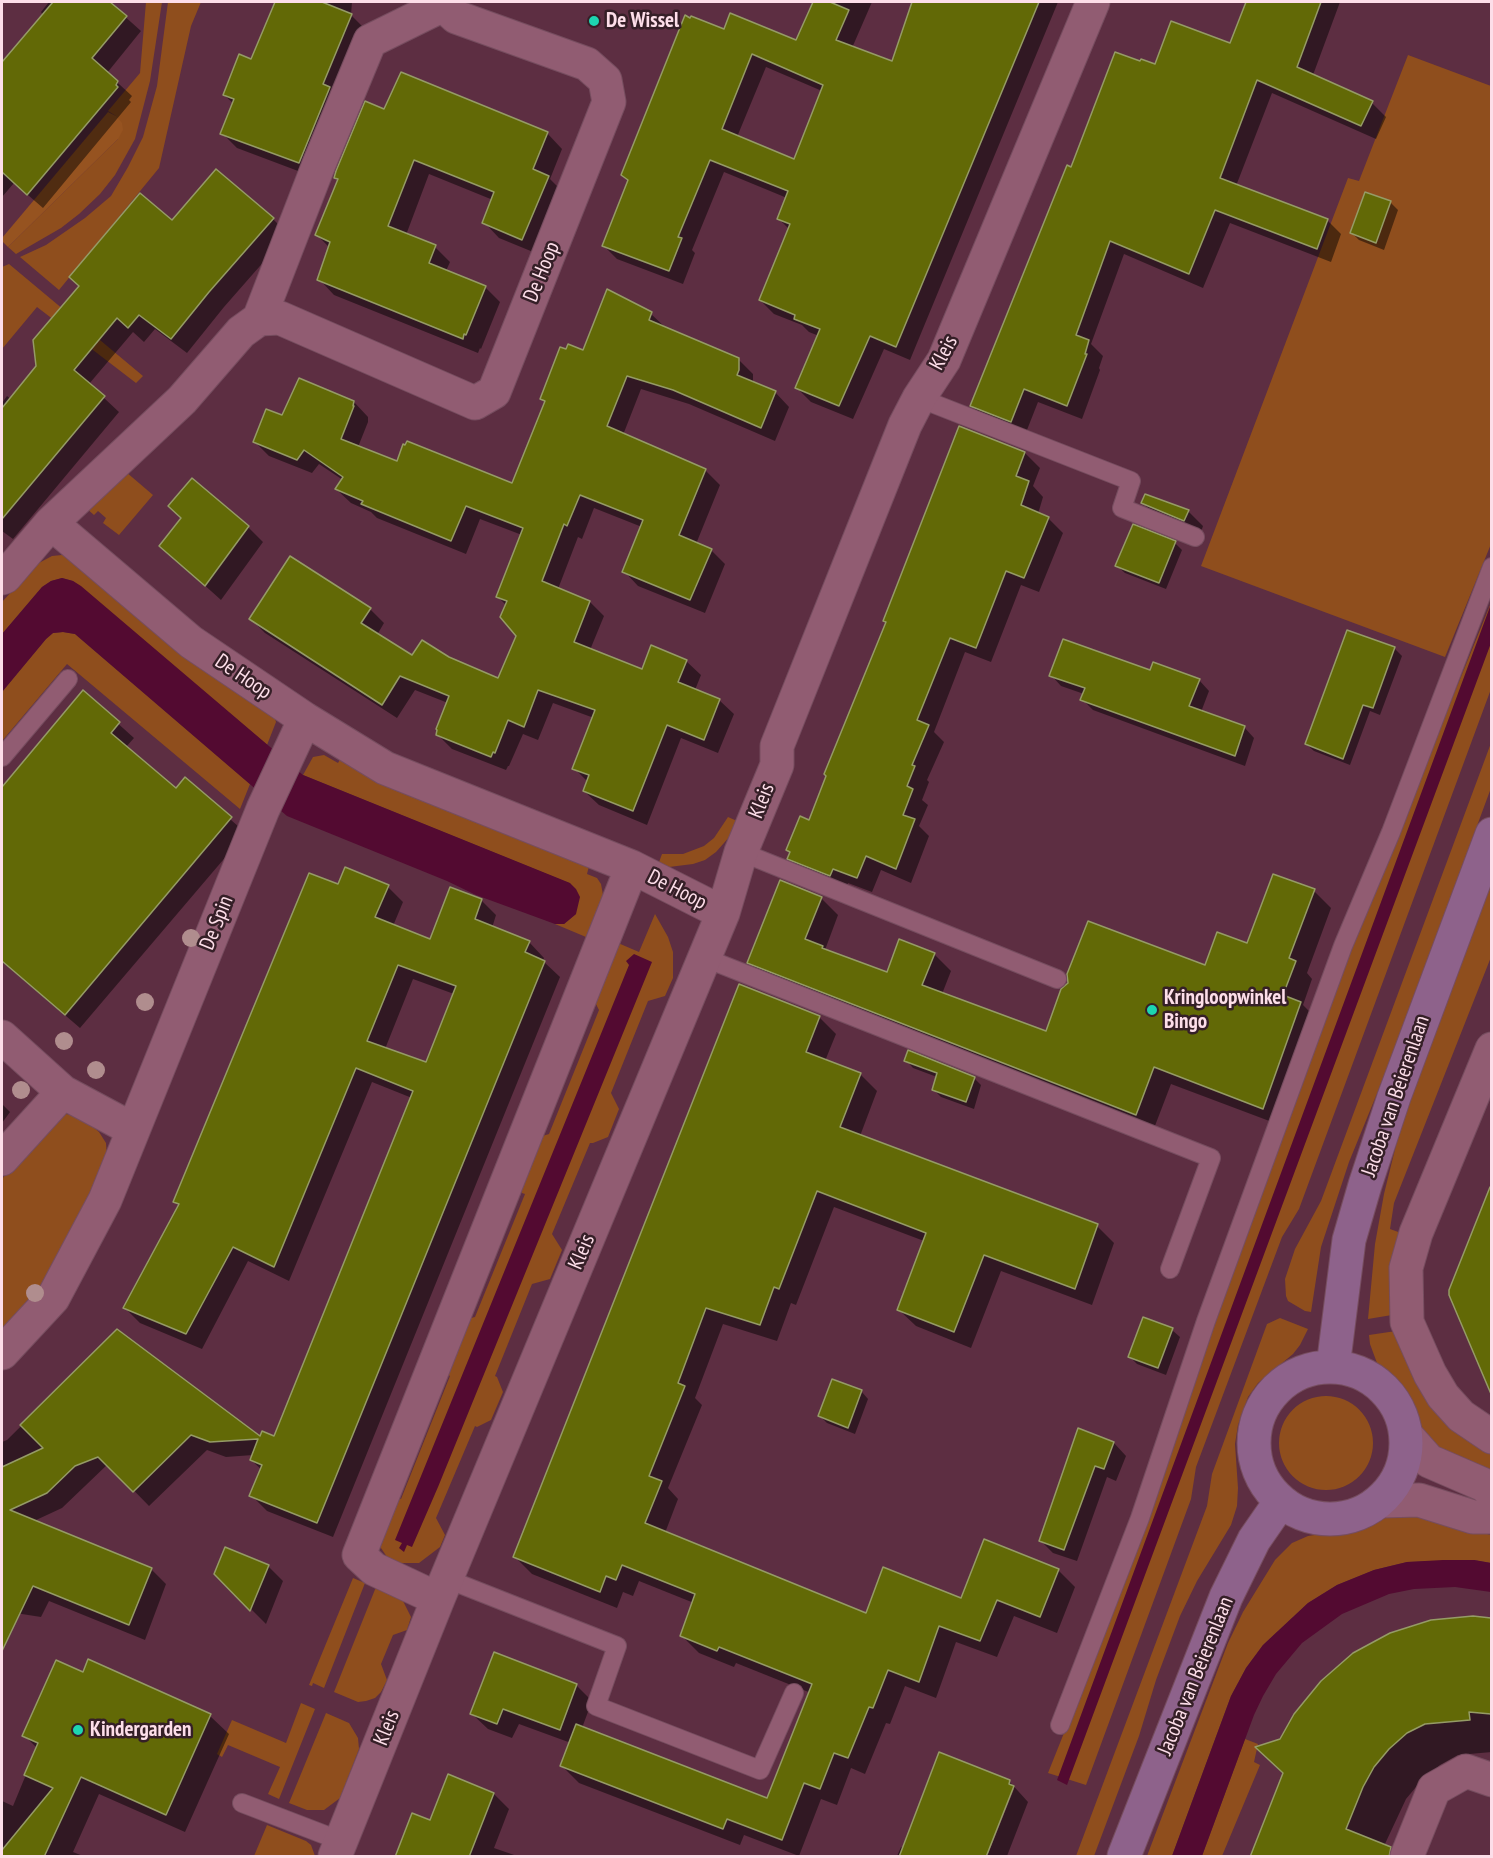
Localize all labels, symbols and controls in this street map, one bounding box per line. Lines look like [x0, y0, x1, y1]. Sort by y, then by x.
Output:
place label: De Wissel [606, 8, 679, 34]
marker: De Wissel [587, 14, 601, 28]
street label: De Hoop [519, 238, 565, 306]
street label: Kleis [925, 331, 963, 375]
street label: De Hoop [210, 649, 276, 705]
street label: Kleis [744, 780, 780, 822]
street label: De Hoop [643, 865, 711, 915]
street label: De Spin [195, 892, 239, 954]
place label: Kringloopwinkel Bingo [1164, 985, 1286, 1035]
marker: Kringloopwinkel Bingo [1145, 1003, 1159, 1017]
street label: Jacoba van Beierenlaan [1357, 1012, 1435, 1180]
street label: Kleis [563, 1231, 601, 1273]
street label: Jacoba van Beierenlaan [1153, 1593, 1239, 1759]
street label: Kleis [369, 1707, 405, 1749]
place label: Kindergarden [90, 1717, 191, 1743]
marker: Kindergarden [71, 1723, 85, 1737]

